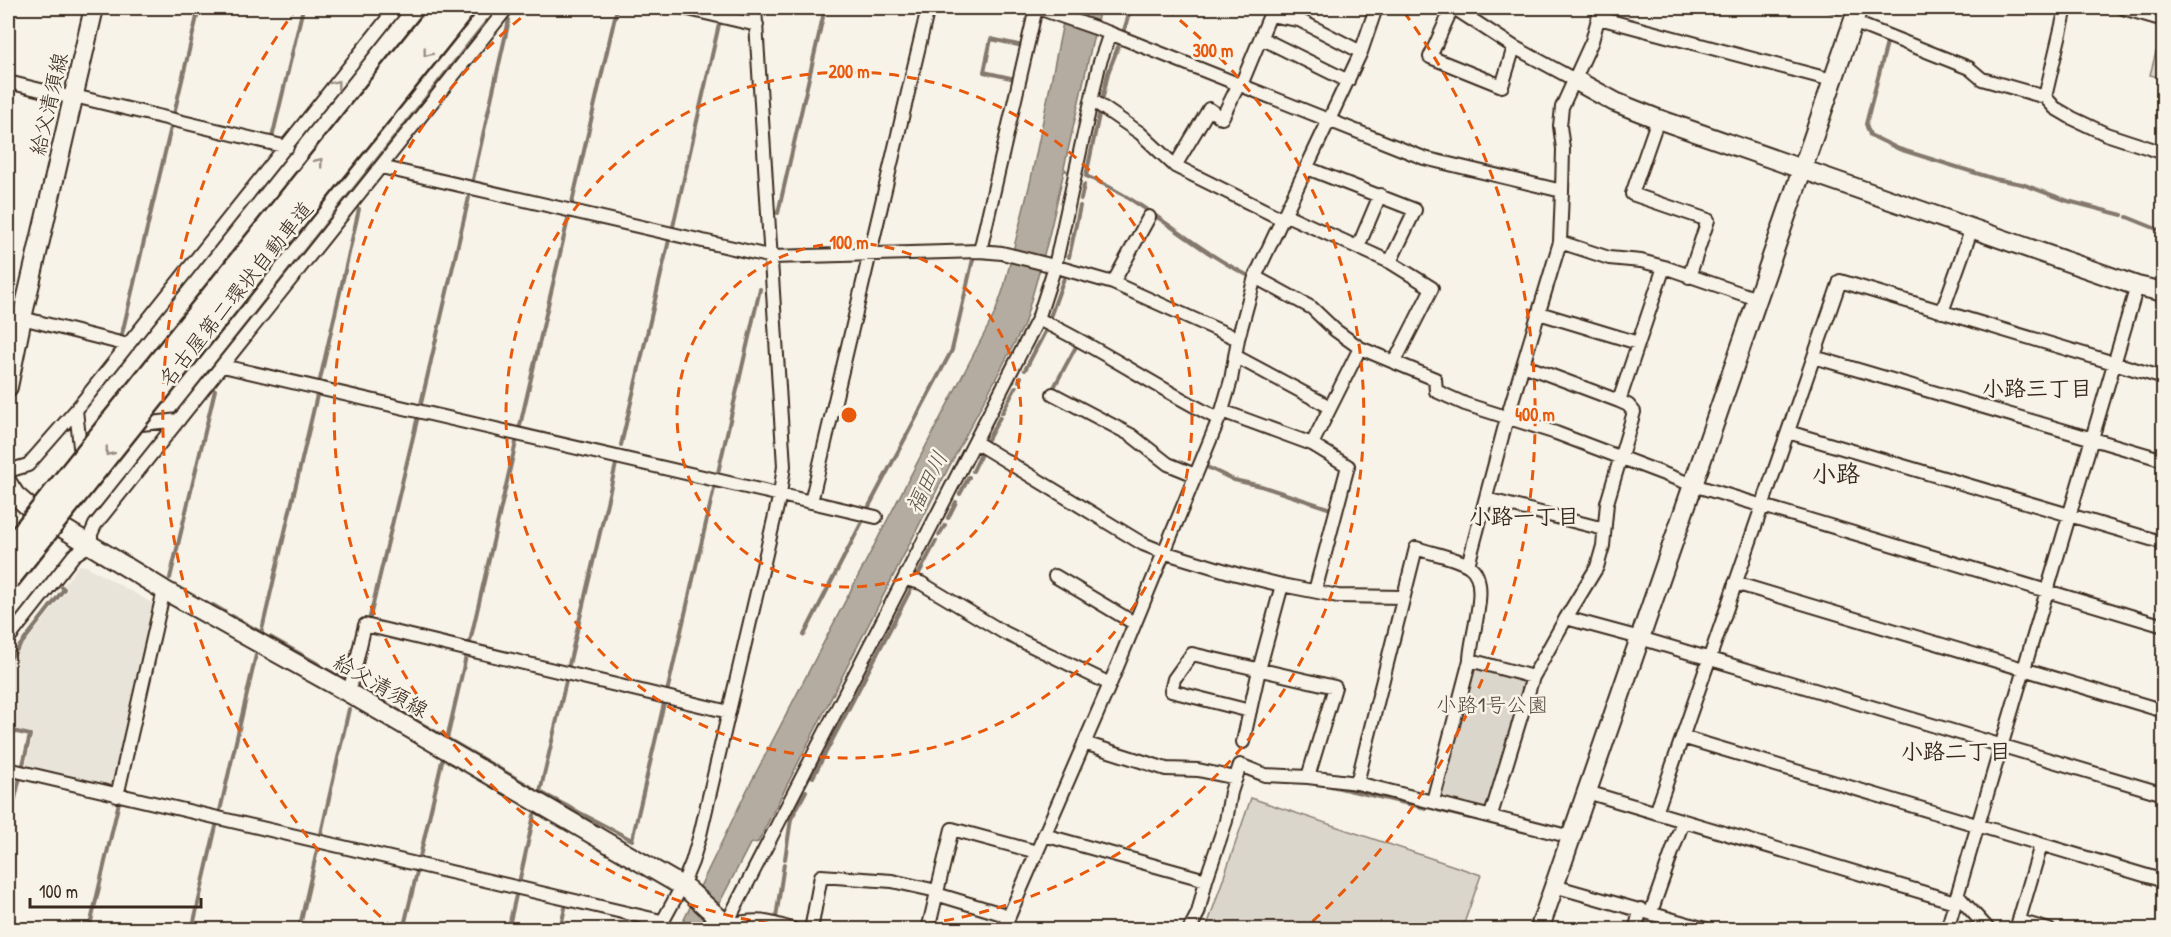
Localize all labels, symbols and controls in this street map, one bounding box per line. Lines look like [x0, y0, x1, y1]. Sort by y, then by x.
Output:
text: 300 m [1193, 38, 1233, 63]
one-way arrow [424, 47, 435, 58]
street label: 給父清須線 [23, 49, 74, 158]
text: 200 m [829, 59, 869, 84]
one-way arrow [329, 80, 340, 91]
one-way arrow [311, 157, 322, 168]
street label: 名古屋第二環状自動車道 [152, 195, 320, 393]
text: 100 m [829, 230, 869, 255]
district label: 小路三丁目 [1982, 373, 2092, 403]
text: 400 m [1515, 402, 1555, 427]
centre of rings [839, 405, 859, 425]
one-way arrow [105, 445, 116, 456]
water label: 福田川 [898, 446, 954, 518]
district label: 小路 [1812, 457, 1860, 489]
district label: 小路一丁目 [1469, 501, 1579, 531]
street label: 給父清須線 [329, 647, 434, 724]
park label: 小路1号公園 [1436, 690, 1548, 719]
district label: 小路二丁目 [1901, 736, 2011, 766]
scale bar [30, 871, 201, 909]
text: 100 m [39, 879, 78, 904]

